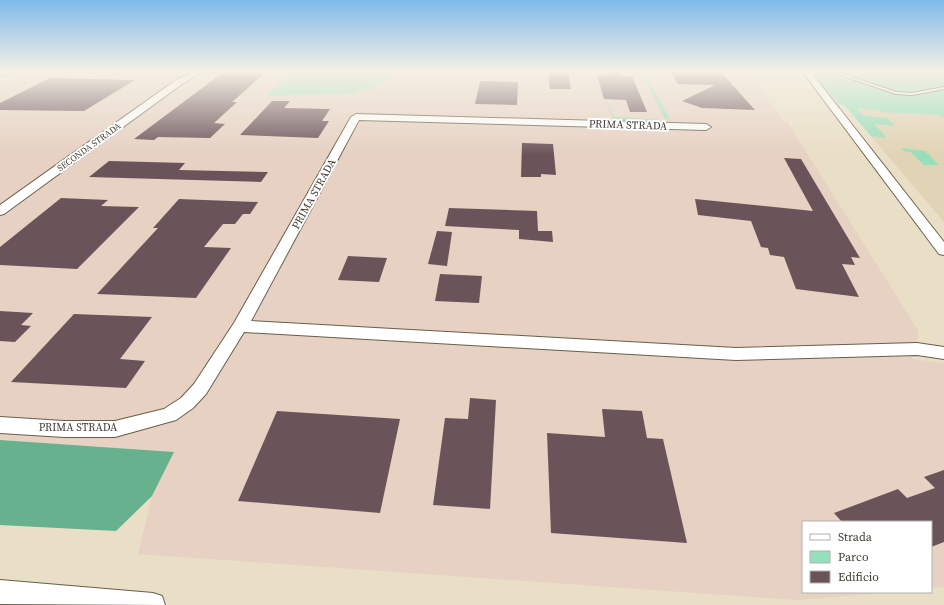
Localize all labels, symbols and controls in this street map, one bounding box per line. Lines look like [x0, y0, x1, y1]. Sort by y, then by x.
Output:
street label: PRIMA STRADA [589, 116, 668, 134]
street label: SECONDA STRADA [55, 120, 123, 174]
street label: PRIMA STRADA [288, 155, 340, 232]
street label: PRIMA STRADA [39, 420, 118, 435]
legend [802, 521, 932, 593]
text: Strada [838, 529, 873, 545]
text: Parco [838, 549, 869, 565]
text: Edificio [838, 569, 879, 585]

